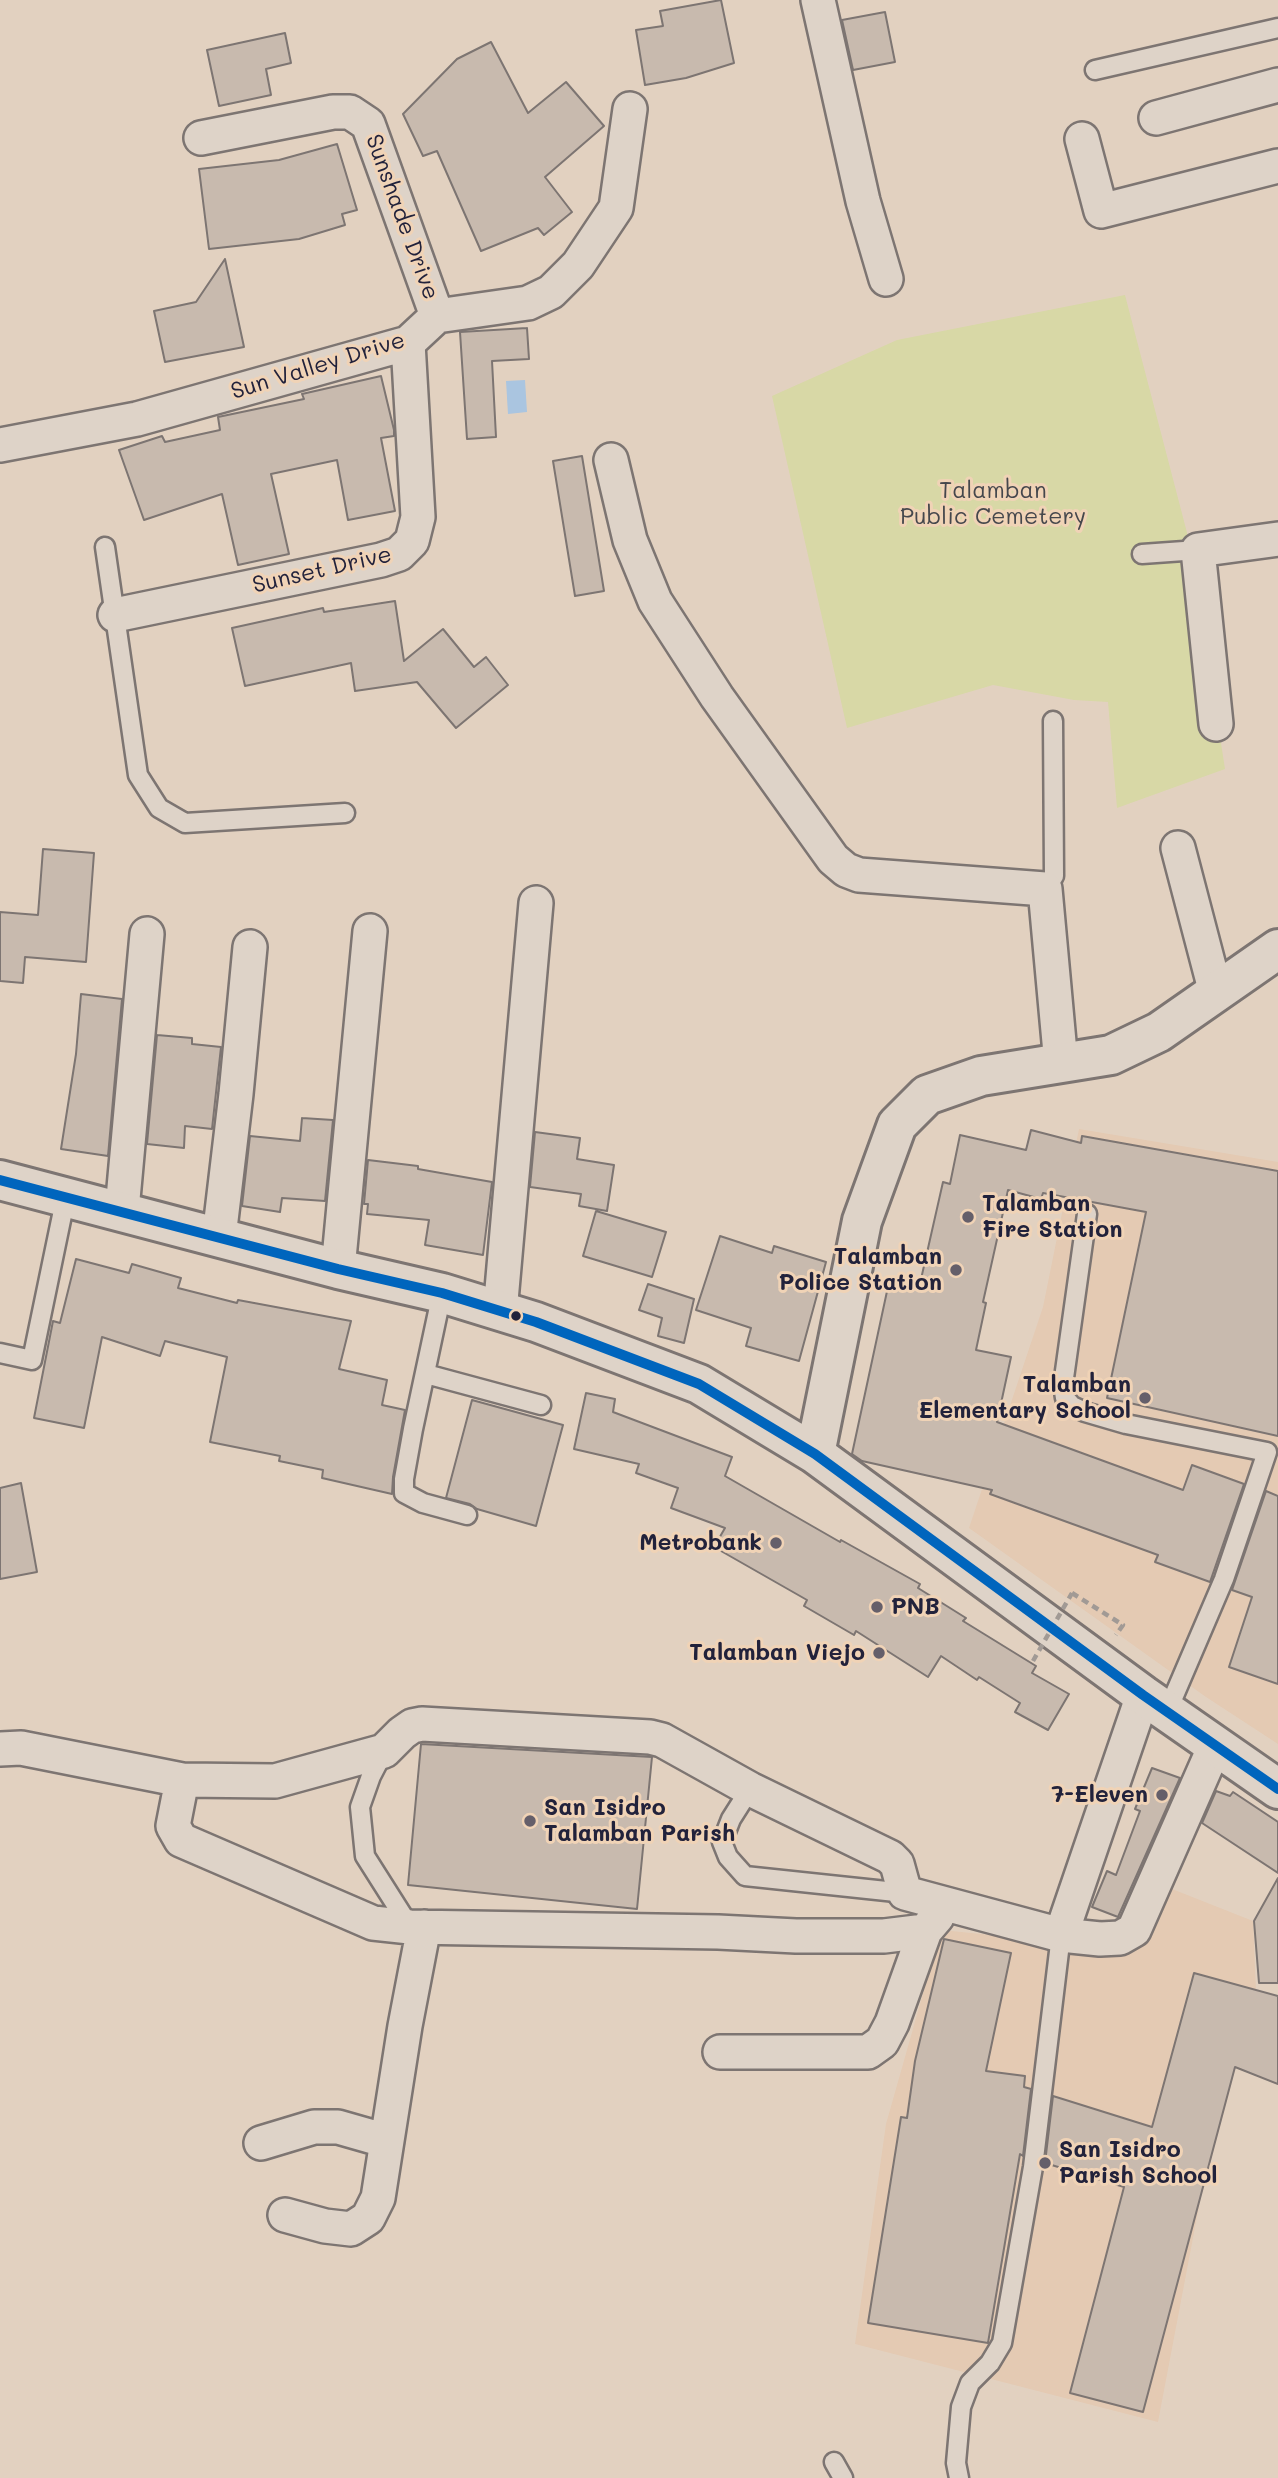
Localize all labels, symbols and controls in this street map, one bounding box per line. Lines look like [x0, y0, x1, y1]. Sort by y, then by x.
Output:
street label: Sunshade Drive [359, 131, 445, 303]
street label: Sun Valley Drive [228, 326, 408, 406]
park label: Talamban Public Cemetery [900, 477, 1086, 531]
street label: Sunset Drive [250, 541, 394, 599]
place label: Talamban Fire Station [982, 1190, 1122, 1244]
marker: Talamban Fire Station [960, 1209, 976, 1225]
place label: Talamban Police Station [779, 1243, 942, 1297]
marker: Talamban Police Station [948, 1262, 964, 1278]
unlabelled marker [509, 1309, 523, 1323]
place label: Talamban Elementary School [918, 1371, 1131, 1425]
marker: Talamban Elementary School [1137, 1390, 1153, 1406]
place label: Metrobank [639, 1529, 762, 1557]
marker: Metrobank [768, 1535, 784, 1551]
place label: PNB [891, 1593, 940, 1621]
marker: PNB [869, 1599, 885, 1615]
place label: Talamban Viejo [689, 1639, 865, 1667]
marker: Talamban Viejo [871, 1645, 887, 1661]
place label: 7-Eleven [1051, 1781, 1148, 1809]
marker: 7-Eleven [1154, 1787, 1170, 1803]
place label: San Isidro Talamban Parish [544, 1794, 735, 1848]
marker: San Isidro Talamban Parish [522, 1813, 538, 1829]
place label: San Isidro Parish School [1059, 2136, 1217, 2190]
marker: San Isidro Parish School [1037, 2155, 1053, 2171]

